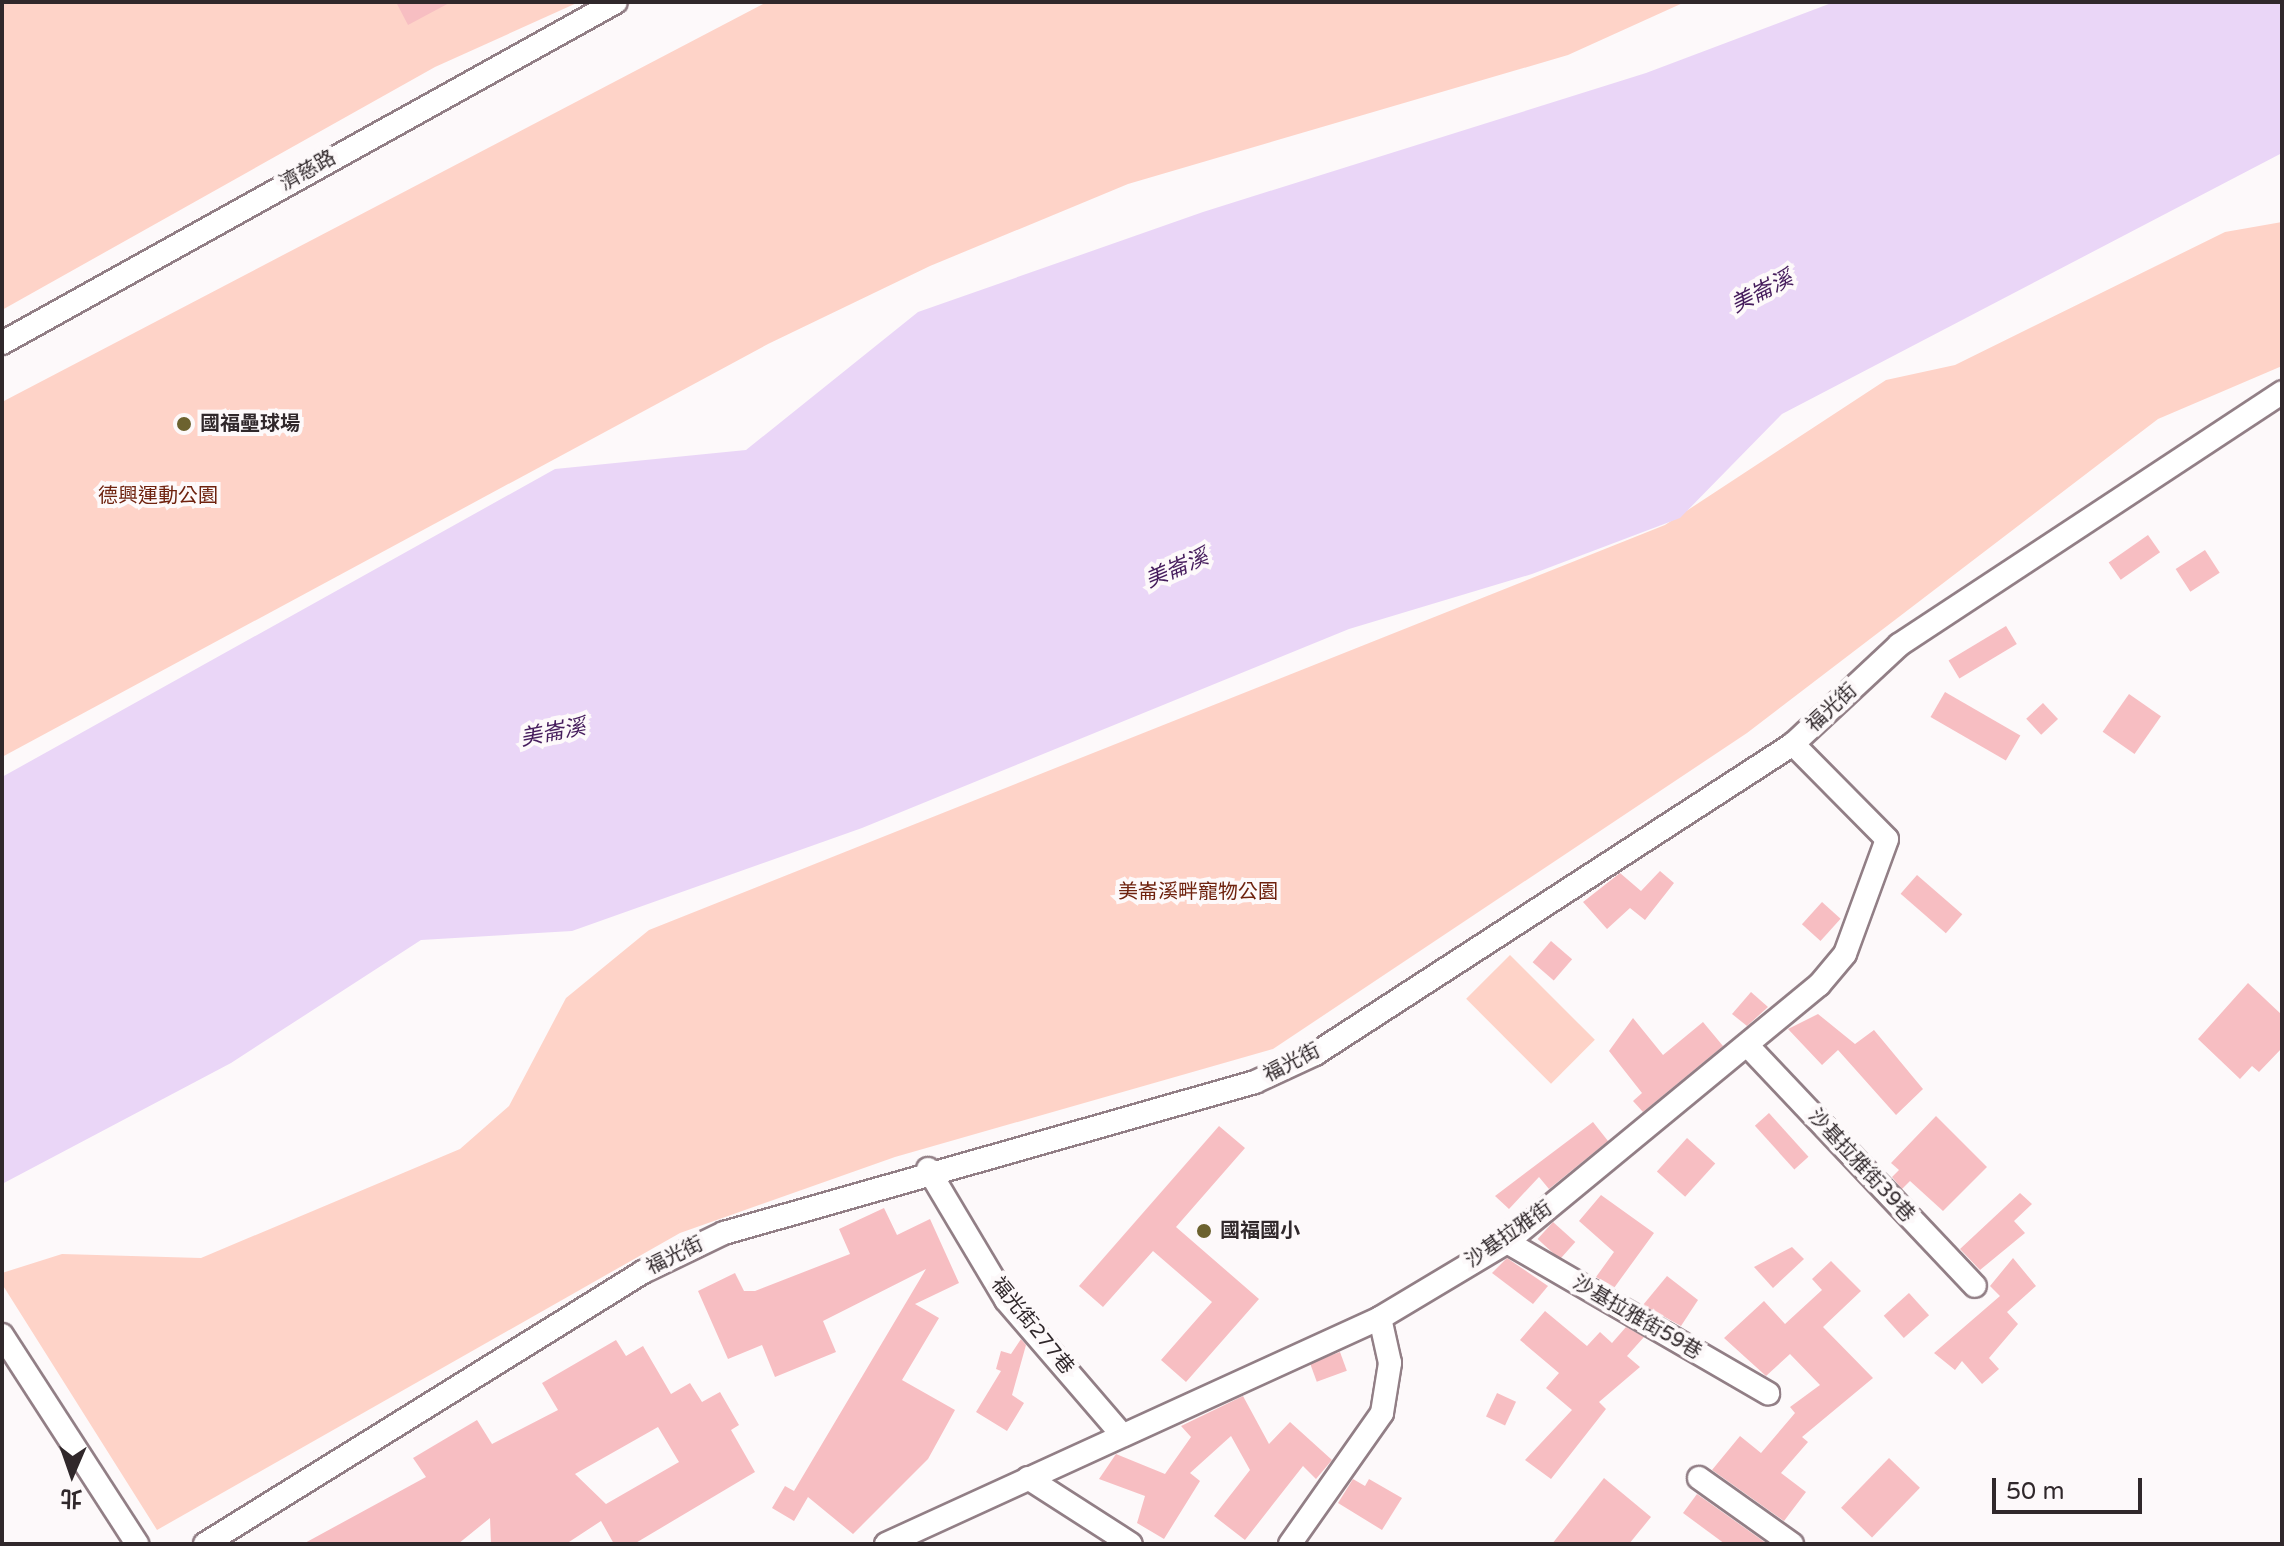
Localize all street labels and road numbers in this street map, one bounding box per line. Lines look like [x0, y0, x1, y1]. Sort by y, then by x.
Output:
street label: 濟慈路 [276, 146, 340, 196]
street label: 福光街 [1802, 679, 1862, 737]
street label: 福光街 [1260, 1039, 1324, 1087]
street label: 沙基拉雅街39巷 [1803, 1105, 1919, 1227]
street label: 沙基拉雅街 [1461, 1196, 1557, 1274]
street label: 福光街 [643, 1232, 707, 1280]
street label: 沙基拉雅街59巷 [1568, 1271, 1706, 1365]
street label: 福光街277巷 [986, 1273, 1078, 1379]

